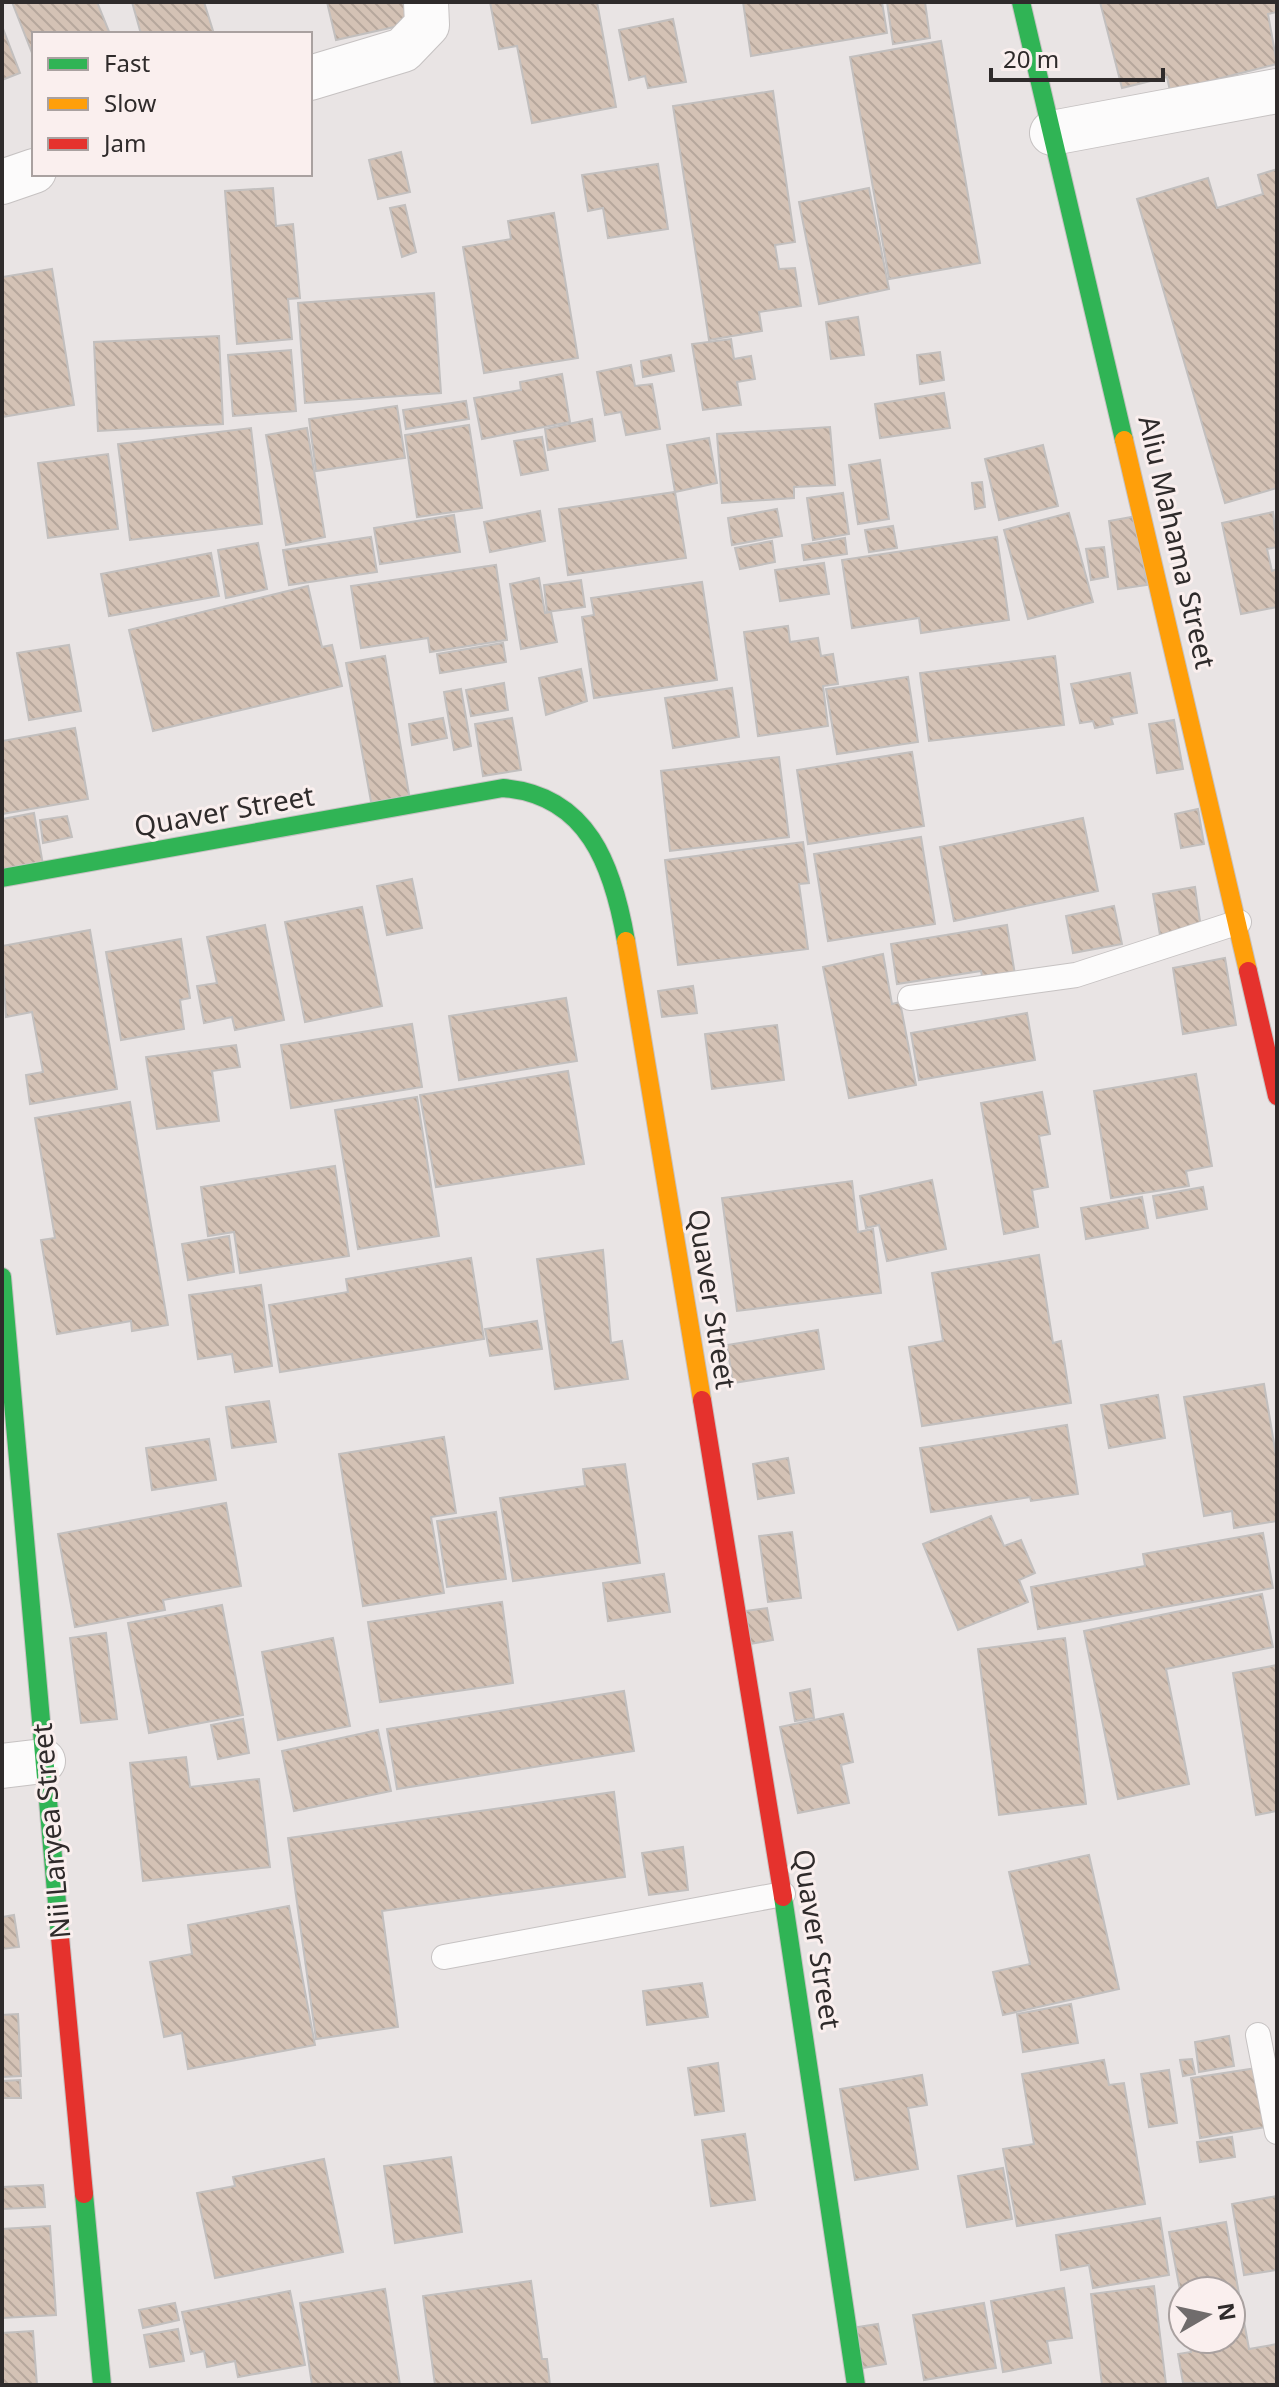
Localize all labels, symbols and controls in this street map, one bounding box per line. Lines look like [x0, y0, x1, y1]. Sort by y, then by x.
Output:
legend [32, 32, 312, 176]
scale bar [991, 32, 1163, 82]
text: 20 m [1003, 42, 1059, 75]
text: Fast [104, 46, 150, 79]
text: Slow [104, 86, 156, 119]
text: Jam [102, 126, 146, 159]
street label: Aliu Mahama Street [1130, 412, 1226, 672]
street label: Quaver Street [131, 775, 317, 845]
street label: Quaver Street [680, 1206, 746, 1392]
street label: Nii Laryea Street [22, 1722, 78, 1940]
street label: Quaver Street [785, 1846, 851, 2032]
north arrow [1167, 2275, 1247, 2355]
text: N [1212, 2301, 1244, 2323]

